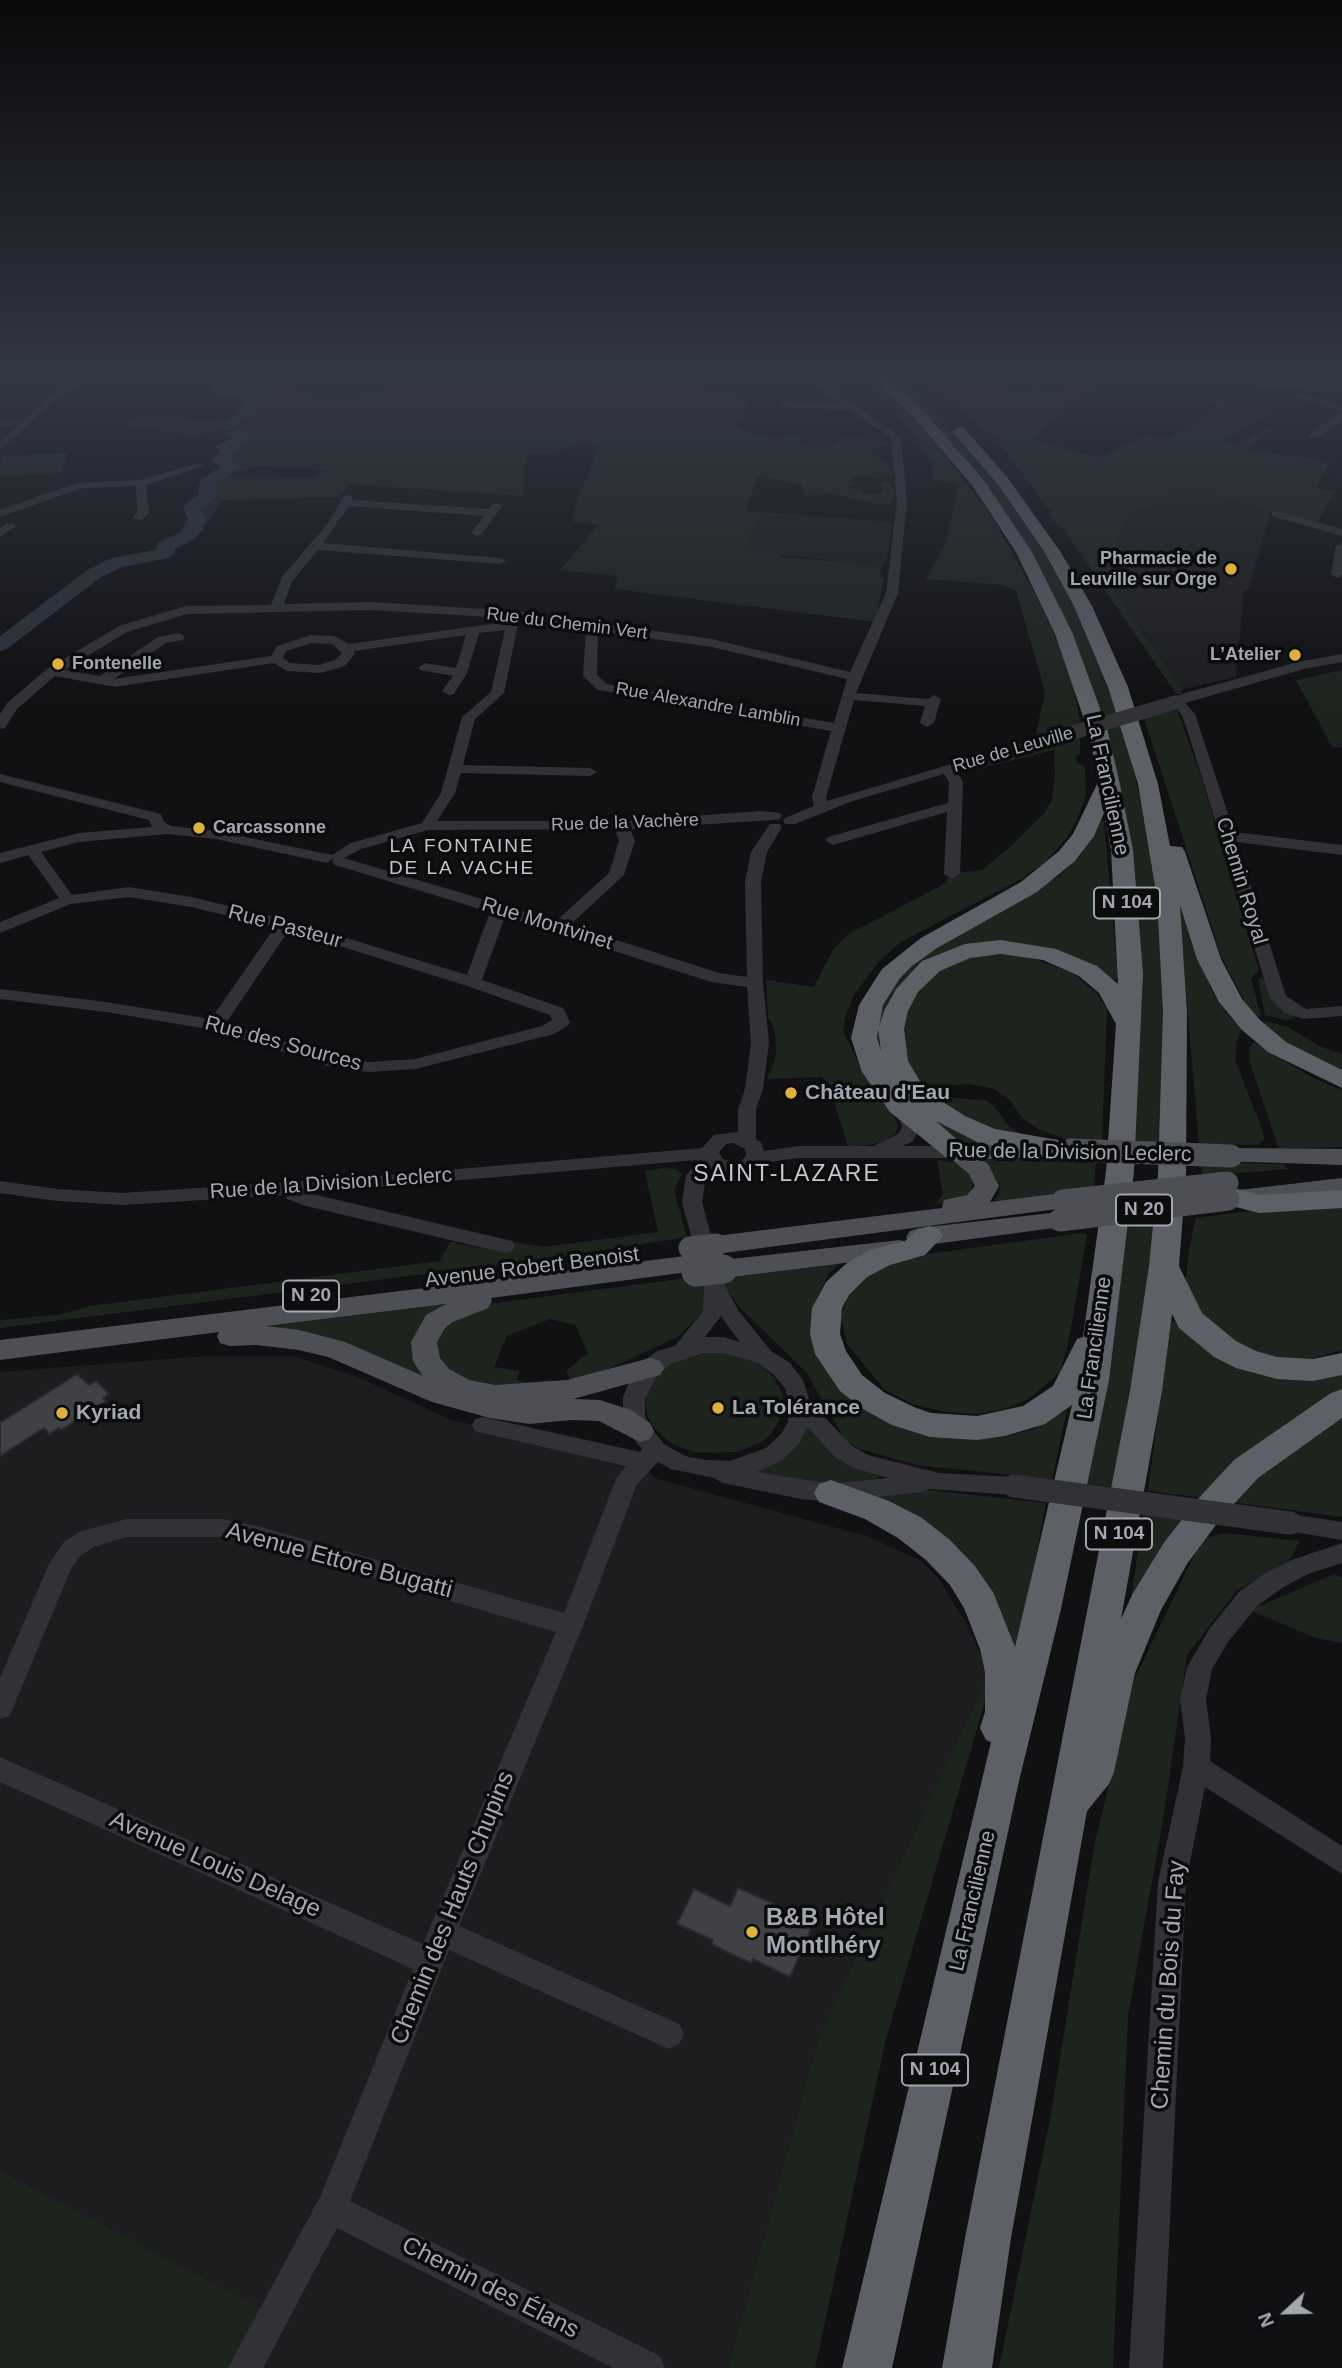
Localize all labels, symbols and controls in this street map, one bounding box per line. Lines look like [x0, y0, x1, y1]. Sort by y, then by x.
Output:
place label: Pharmacie de Leuville sur Orge [1070, 548, 1217, 590]
marker: Pharmacie de Leuville sur Orge [1223, 561, 1239, 577]
street label: Rue du Chemin Vert [485, 603, 649, 645]
place label: L’Atelier [1210, 644, 1281, 666]
marker: L’Atelier [1287, 647, 1303, 663]
place label: Fontenelle [72, 653, 162, 675]
marker: Fontenelle [50, 656, 66, 672]
street label: Rue Alexandre Lamblin [614, 678, 802, 732]
street label: La Francilienne [1080, 712, 1134, 858]
street label: Rue de Leuville [950, 723, 1076, 777]
street label: Rue de la Vachère [551, 810, 699, 836]
street label: Chemin Royal [1210, 814, 1272, 948]
place label: Carcassonne [213, 817, 326, 839]
marker: Carcassonne [191, 820, 207, 836]
district label: LA FONTAINE DE LA VACHE [390, 836, 534, 880]
road number: N 104 [1094, 888, 1160, 918]
street label: Rue Montvinet [479, 892, 615, 956]
street label: Rue Pasteur [225, 900, 345, 954]
street label: Rue des Sources [202, 1011, 364, 1077]
place label: Château d'Eau [805, 1080, 950, 1106]
marker: Château d'Eau [783, 1085, 799, 1101]
street label: Rue de la Division Leclerc [948, 1138, 1192, 1168]
district label: SAINT-LAZARE [695, 1161, 879, 1189]
street label: Rue de la Division Leclerc [209, 1163, 453, 1205]
road number: N 20 [1116, 1194, 1172, 1226]
street label: Avenue Robert Benoist [423, 1242, 641, 1294]
street label: La Francilienne [1073, 1275, 1117, 1421]
road number: N 20 [283, 1280, 339, 1312]
place label: La Tolérance [732, 1395, 860, 1421]
place label: Kyriad [76, 1400, 141, 1426]
marker: La Tolérance [710, 1400, 726, 1416]
marker: Kyriad [54, 1405, 70, 1421]
street label: Avenue Ettore Bugatti [223, 1517, 455, 1605]
road number: N 104 [1086, 1518, 1152, 1550]
street label: Chemin des Hauts Chupins [385, 1767, 521, 2049]
street label: Avenue Louis Delage [105, 1806, 325, 1924]
street label: La Francilienne [945, 1828, 1001, 1974]
street label: Chemin du Bois du Fay [1146, 1860, 1192, 2110]
place label: B&B Hôtel Montlhéry [766, 1904, 885, 1960]
marker: B&B Hôtel Montlhéry [744, 1924, 760, 1940]
road number: N 104 [902, 2054, 968, 2086]
street label: Chemin des Élans [397, 2231, 583, 2345]
north arrow [1251, 2277, 1321, 2347]
text: N [1254, 2310, 1278, 2330]

